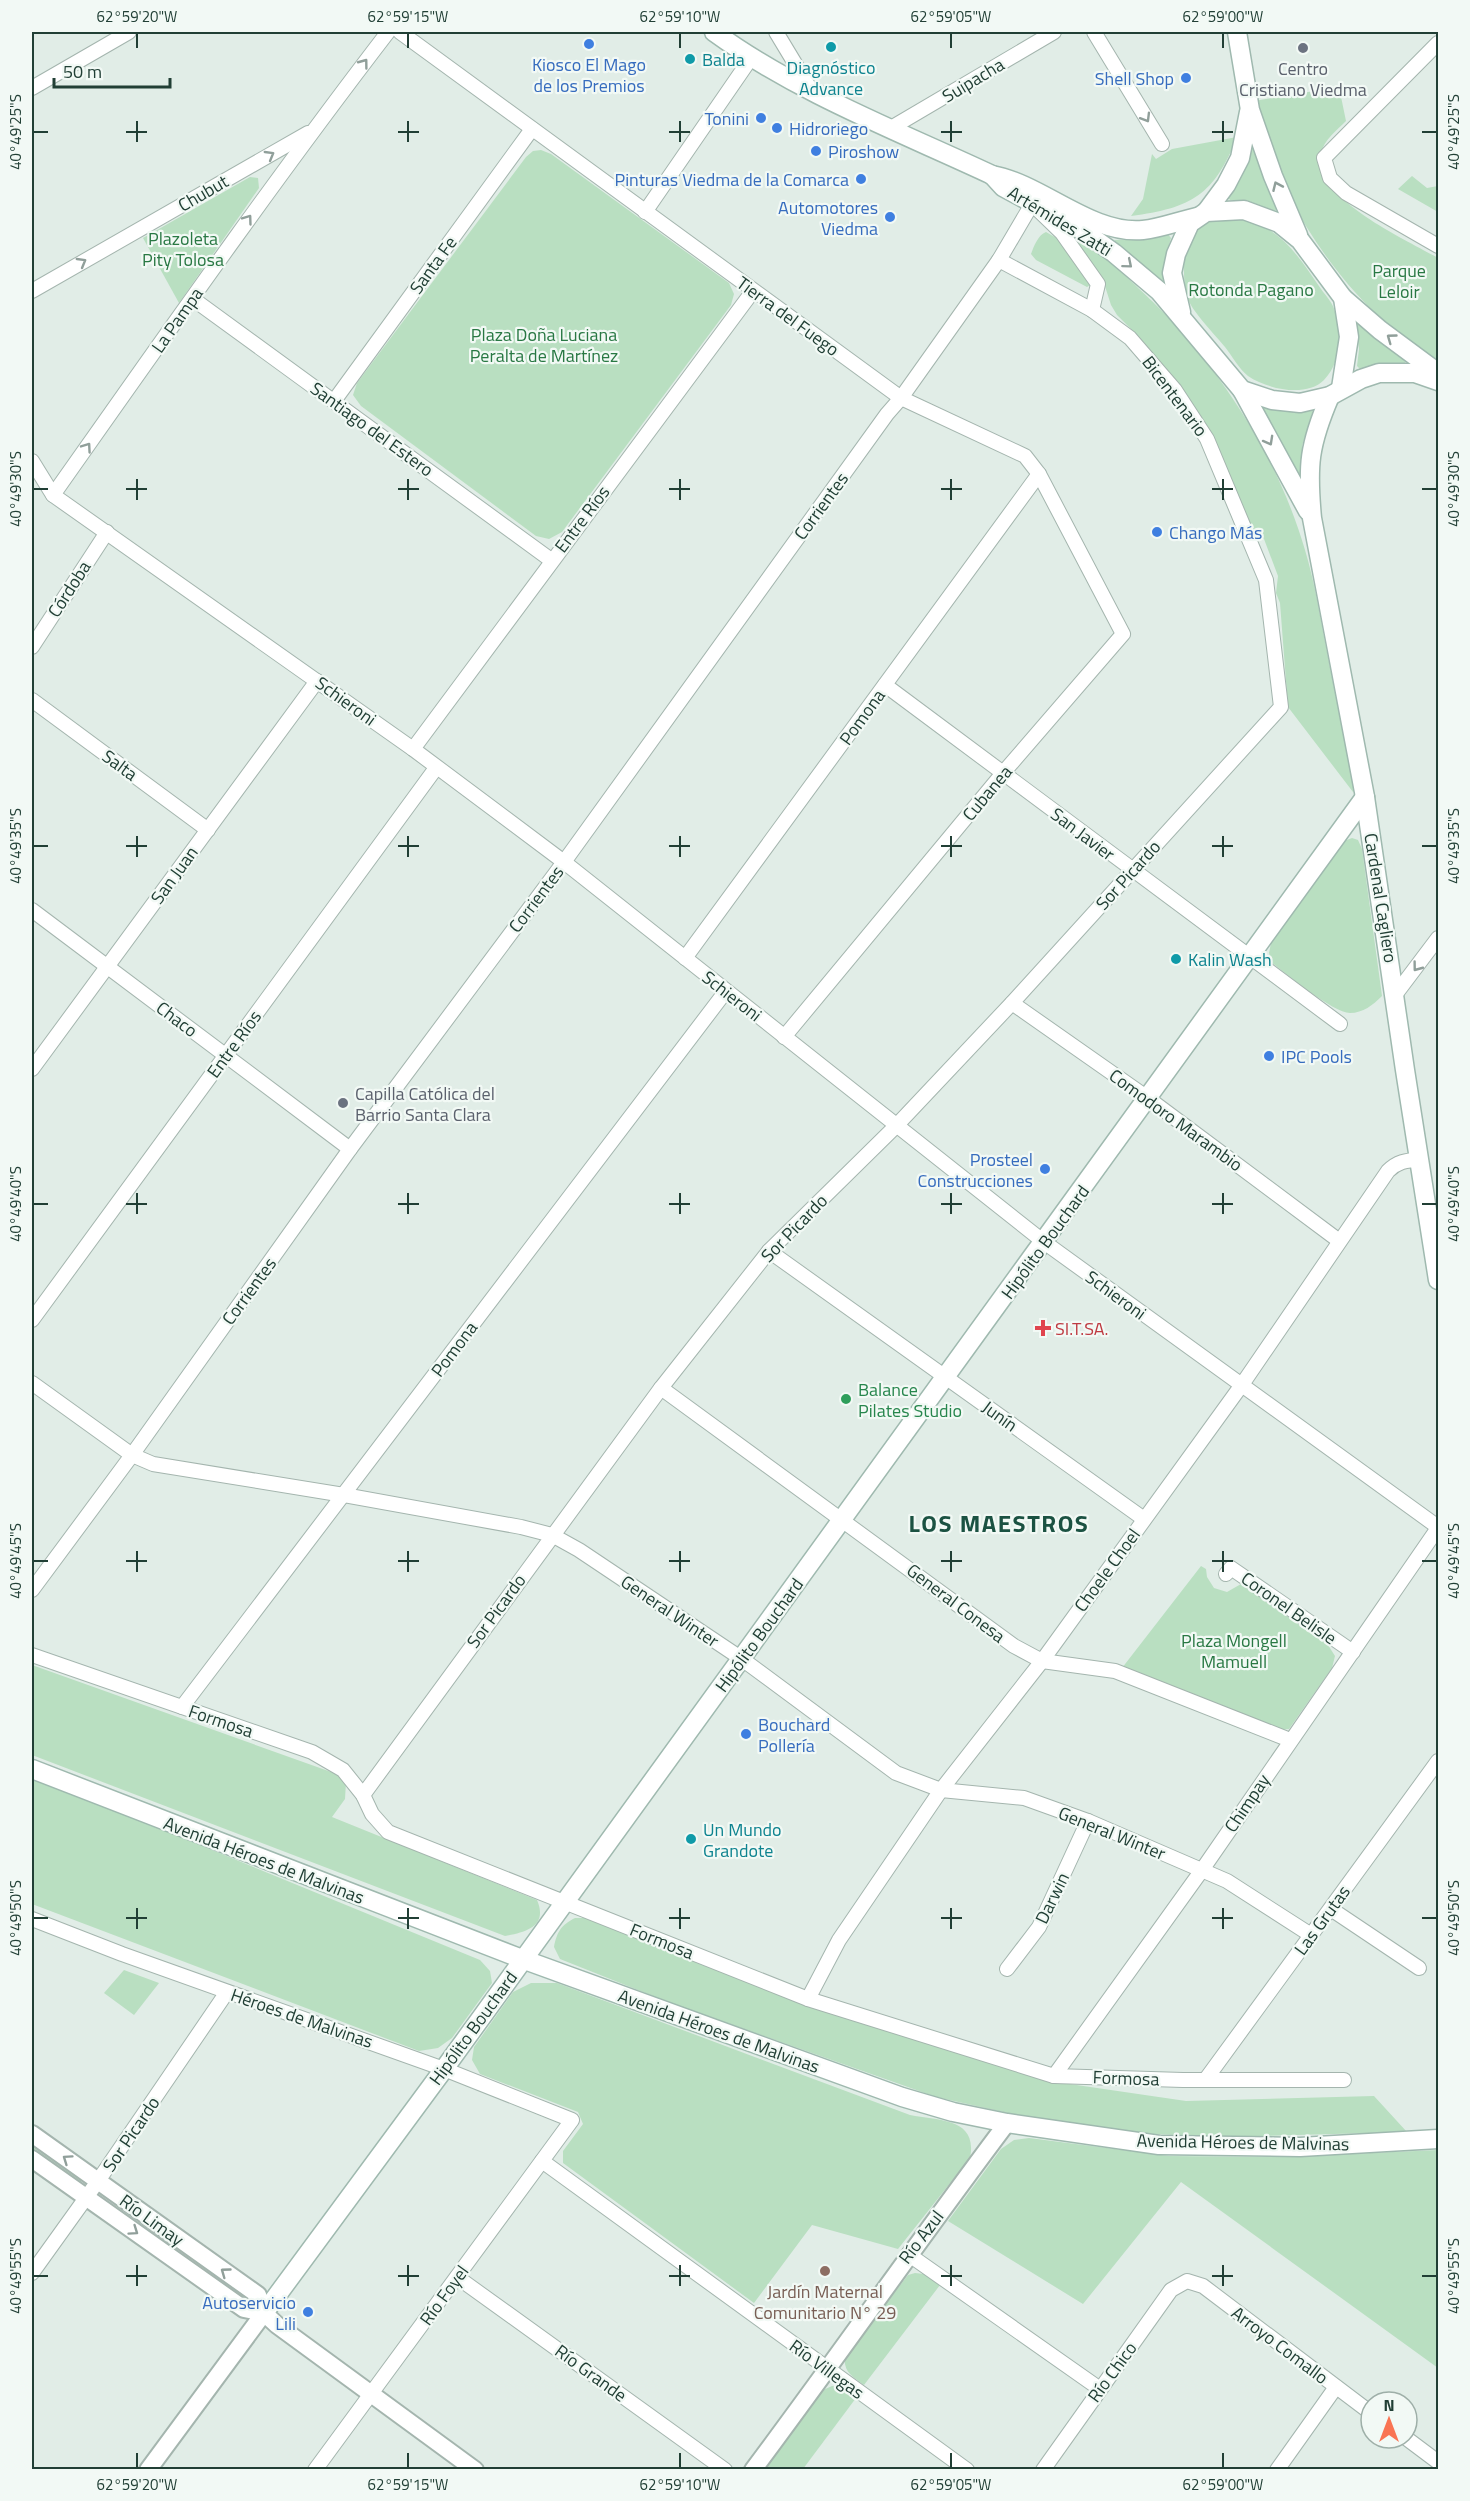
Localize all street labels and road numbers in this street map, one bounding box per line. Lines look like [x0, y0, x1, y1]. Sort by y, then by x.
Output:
street label: Suipacha [937, 51, 1009, 109]
street label: Chubut [173, 167, 234, 218]
street label: Artémides Zatti [1003, 179, 1117, 263]
street label: Santa Fe [403, 230, 463, 300]
street label: Tierra del Fuego [731, 269, 845, 363]
street label: La Pampa [144, 282, 210, 358]
street label: Bicentenario [1136, 350, 1214, 442]
street label: Santiago del Estero [305, 375, 439, 483]
street label: Corrientes [787, 467, 855, 545]
street label: Entre Ríos [548, 480, 616, 558]
street label: Córdoba [41, 555, 97, 623]
street label: Schieroni [310, 670, 382, 732]
street label: Pomona [832, 683, 892, 751]
street label: Salta [97, 743, 143, 787]
street label: Cubanea [956, 759, 1018, 827]
street label: San Javier [1045, 801, 1121, 867]
street label: Cardenal Cagliero [1357, 831, 1405, 965]
street label: Sor Picardo [1089, 834, 1167, 916]
street label: San Juan [144, 840, 204, 910]
street label: Corrientes [502, 860, 570, 938]
street label: Schieroni [696, 964, 768, 1028]
street label: Chaco [151, 994, 203, 1044]
street label: Entre Ríos [200, 1005, 268, 1083]
street label: Comodoro Marambio [1104, 1062, 1248, 1178]
street label: Hipólito Bouchard [994, 1179, 1096, 1305]
street label: Sor Picardo [754, 1188, 834, 1268]
street label: Corrientes [215, 1252, 283, 1330]
street label: Schieroni [1080, 1264, 1152, 1326]
street label: Pomona [424, 1316, 484, 1382]
street label: Junín [977, 1394, 1023, 1438]
street label: Choele Choel [1067, 1523, 1147, 1617]
street label: General Conesa [901, 1557, 1011, 1649]
street label: Coronel Belisle [1236, 1565, 1342, 1651]
street label: Sor Picardo [460, 1568, 532, 1654]
street label: General Winter [615, 1568, 725, 1654]
street label: Hipólito Bouchard [708, 1572, 810, 1698]
street label: Formosa [185, 1697, 257, 1745]
street label: Chimpay [1217, 1768, 1277, 1838]
street label: General Winter [1054, 1799, 1170, 1867]
street label: Avenida Héroes de Malvinas [160, 1809, 368, 1911]
street label: Darwin [1028, 1868, 1076, 1928]
street label: Las Grutas [1287, 1879, 1357, 1961]
street label: Formosa [626, 1916, 698, 1966]
street label: Hipólito Bouchard [422, 1965, 524, 2091]
street label: Héroes de Malvinas [227, 1981, 377, 2055]
street label: Avenida Héroes de Malvinas [614, 1982, 824, 2080]
street label: Formosa [1092, 2063, 1160, 2093]
street label: Sor Picardo [96, 2091, 166, 2177]
street label: Avenida Héroes de Malvinas [1136, 2127, 1350, 2157]
street label: Río Limay [114, 2187, 190, 2253]
street label: Río Azul [892, 2204, 950, 2270]
street label: Río Foyel [413, 2259, 475, 2331]
street label: Arroyo Comallo [1226, 2300, 1334, 2390]
street label: Río Villegas [784, 2333, 870, 2405]
street label: Río Chico [1081, 2336, 1143, 2408]
street label: Río Grande [549, 2338, 633, 2408]

